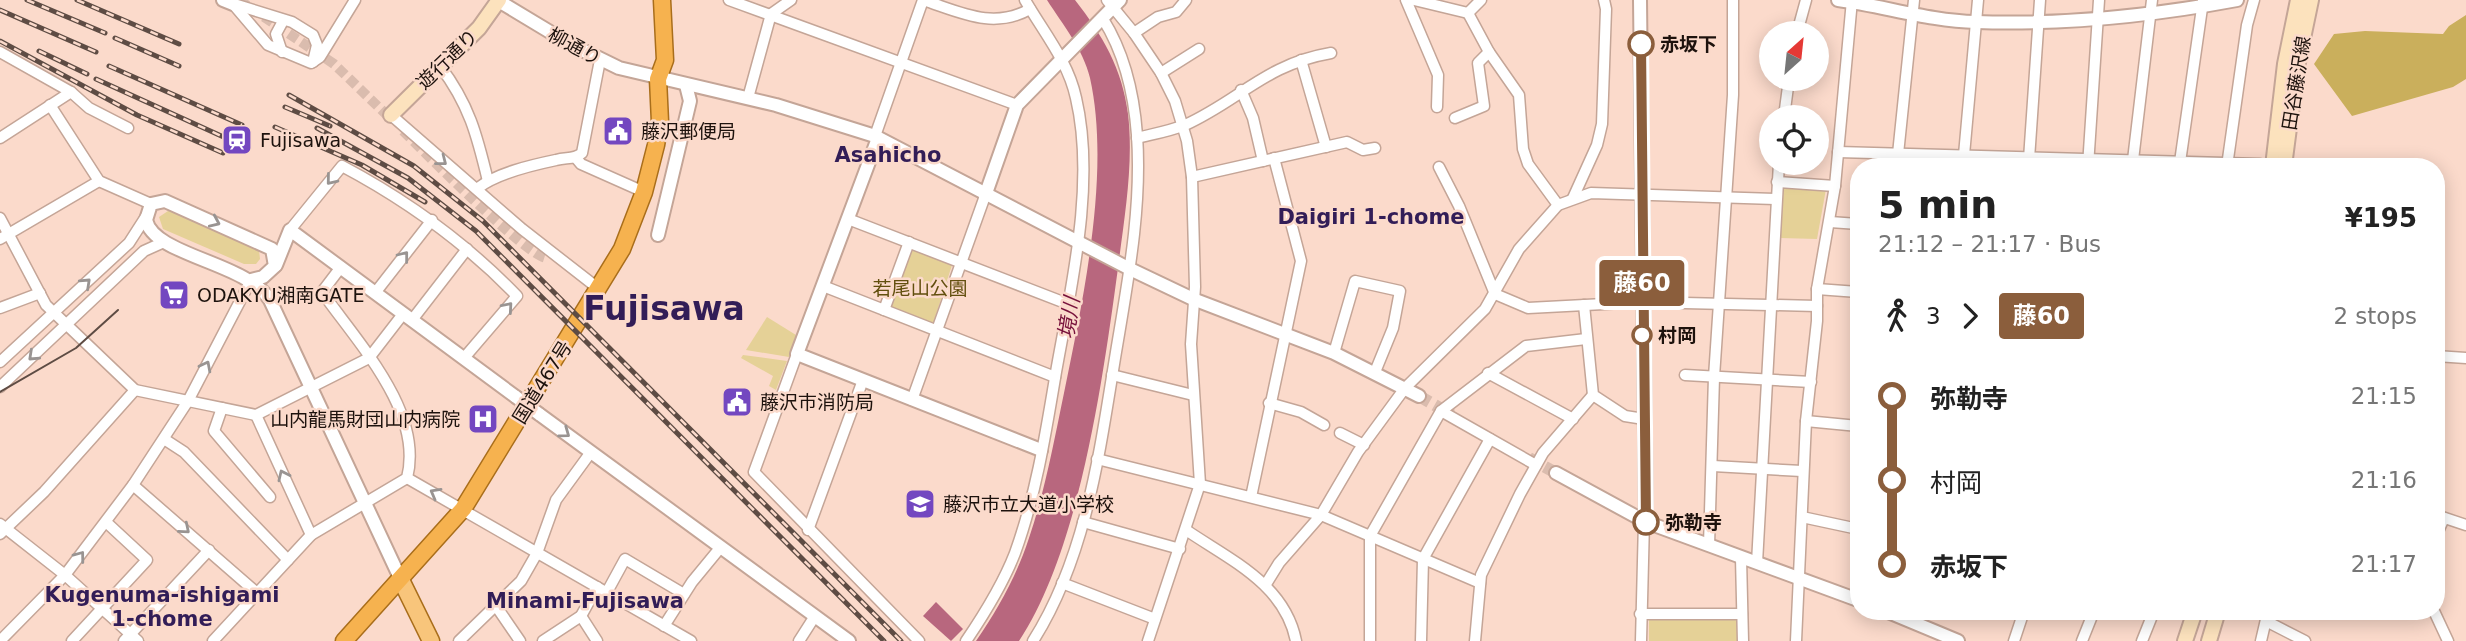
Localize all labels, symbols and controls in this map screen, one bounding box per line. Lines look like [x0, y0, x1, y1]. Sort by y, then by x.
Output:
north arrow [1759, 21, 1829, 91]
map controls [1759, 21, 1829, 175]
street label: 柳通り [545, 23, 605, 69]
street label: 遊行通り [412, 25, 482, 93]
marker: 赤坂下 [1628, 31, 1654, 57]
place label: 赤坂下 [1660, 33, 1717, 55]
street label: 田谷藤沢線 [2278, 34, 2314, 132]
button: locate [1759, 105, 1829, 175]
public building icon: 藤沢郵便局 [601, 114, 635, 148]
place label: 藤沢郵便局 [641, 120, 736, 142]
station icon: Fujisawa [220, 123, 254, 157]
place label: Fujisawa [260, 129, 341, 151]
district label: Asahicho [835, 143, 941, 167]
one-way arrow [435, 152, 447, 165]
one-way arrow [326, 173, 339, 185]
text: 5 min [1878, 183, 1997, 227]
text: ¥195 [2345, 203, 2417, 233]
district label: Daigiri 1-chome [1277, 205, 1465, 229]
one-way arrow [207, 214, 220, 228]
text: 21:12 – 21:17 · Bus [1878, 231, 2101, 257]
one-way arrow [395, 252, 408, 264]
line badge: 藤60 [1602, 260, 1682, 306]
text: 藤60 [1613, 269, 1671, 297]
park label: 若尾山公園 [872, 277, 968, 299]
one-way arrow [78, 278, 91, 291]
supermarket icon: ODAKYU湘南GATE [157, 278, 191, 312]
place label: ODAKYU湘南GATE [197, 284, 364, 306]
district label: Fujisawa [583, 289, 745, 328]
water label: 境川 [1054, 293, 1084, 341]
icon: walk [1878, 297, 1916, 335]
icon: forward [1951, 297, 1989, 335]
one-way arrow [500, 302, 512, 315]
text: 藤60 [2013, 302, 2070, 330]
text: 3 [1926, 303, 1941, 329]
text: 2 stops [2333, 303, 2417, 329]
place label: 村岡 [1658, 324, 1696, 346]
marker: 村岡 [1632, 325, 1652, 345]
street label: 国道467号 [508, 337, 576, 427]
one-way arrow [28, 348, 41, 361]
one-way arrow [197, 361, 211, 373]
text: 21:15 [2351, 383, 2417, 409]
text: 弥勒寺 [1930, 384, 2008, 414]
public building icon: 藤沢市消防局 [720, 385, 754, 419]
place label: 藤沢市消防局 [760, 391, 874, 413]
hospital icon: 山内龍馬財団山内病院 [466, 402, 500, 436]
place label: 山内龍馬財団山内病院 [270, 408, 460, 430]
one-way arrow [557, 424, 570, 437]
text: 21:16 [2351, 467, 2417, 493]
text: 村岡 [1930, 468, 1982, 498]
one-way arrow [277, 470, 291, 482]
school or university icon: 藤沢市立大道小学校 [903, 487, 937, 521]
one-way arrow [430, 488, 442, 501]
place label: 藤沢市立大道小学校 [943, 493, 1114, 515]
marker: 弥勒寺 [1633, 509, 1659, 535]
place label: 弥勒寺 [1665, 511, 1722, 533]
one-way arrow [177, 521, 190, 534]
one-way arrow [72, 551, 85, 563]
text: 21:17 [2351, 551, 2417, 577]
text: 赤坂下 [1930, 552, 2008, 582]
district label: Kugenuma-ishigami 1-chome [45, 583, 279, 631]
district label: Minami-Fujisawa [486, 589, 684, 613]

